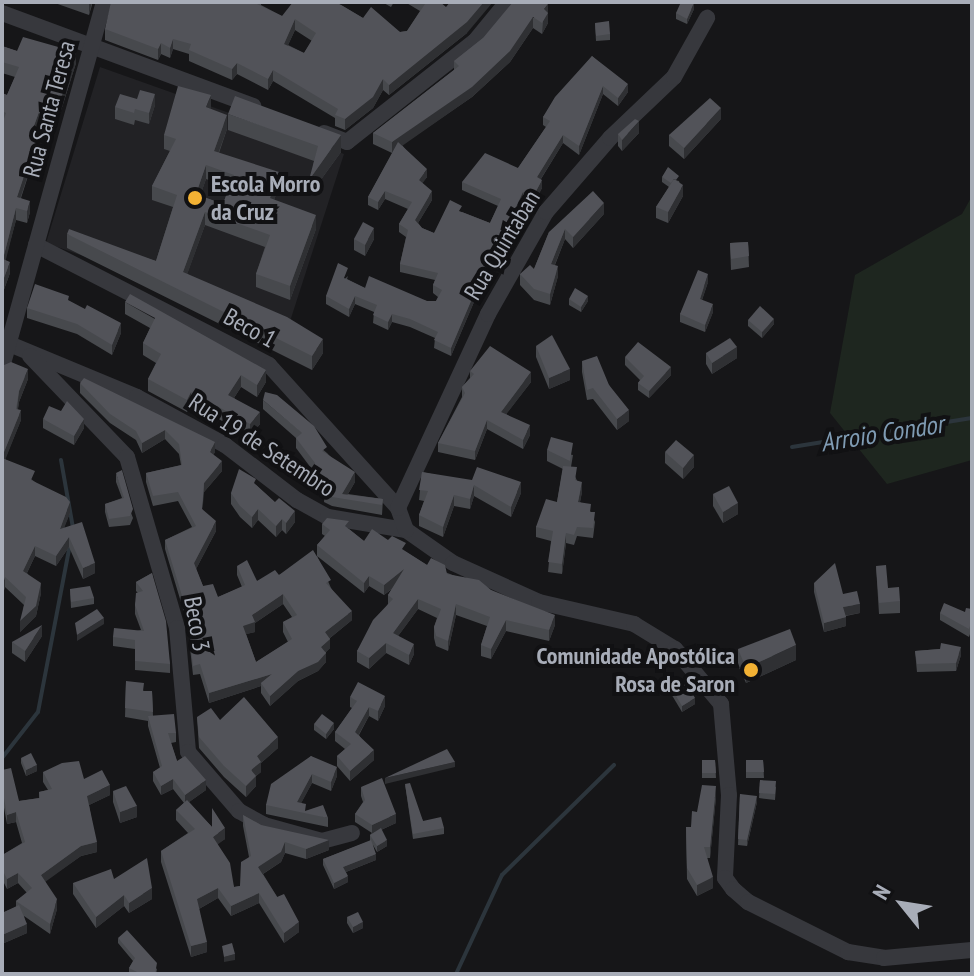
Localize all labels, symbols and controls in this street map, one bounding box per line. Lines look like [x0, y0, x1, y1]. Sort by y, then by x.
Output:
street label: Rua Santa Teresa [17, 37, 81, 181]
place label: Escola Morro da Cruz [211, 170, 321, 226]
street label: Rua Quintaban [458, 185, 546, 305]
marker: Escola Morro da Cruz [186, 189, 204, 207]
street label: Beco 1 [219, 302, 281, 354]
street label: Rua 19 de Setembro [184, 387, 340, 503]
water label: Arroio Condor [819, 408, 945, 458]
street label: Beco 3 [178, 594, 216, 654]
place label: Comunidade Apostólica Rosa de Saron [536, 642, 735, 698]
marker: Comunidade Apostólica Rosa de Saron [742, 661, 760, 679]
north arrow [862, 864, 942, 944]
text: N [866, 880, 896, 904]

